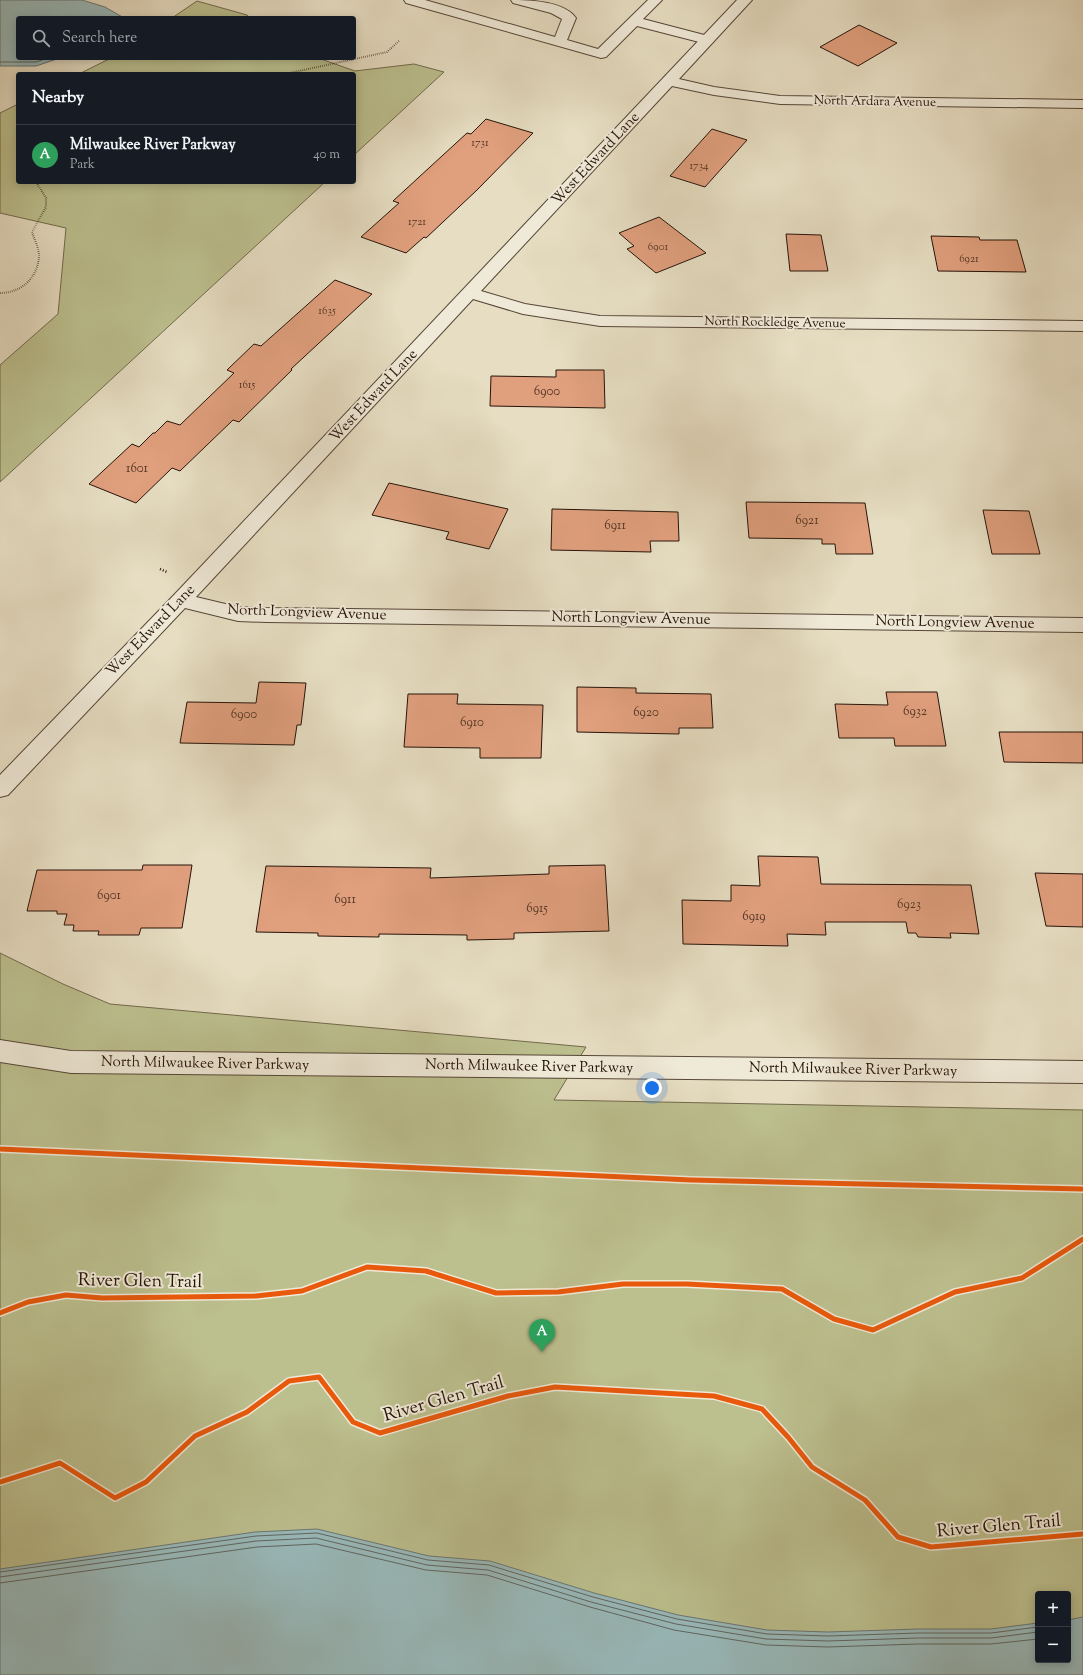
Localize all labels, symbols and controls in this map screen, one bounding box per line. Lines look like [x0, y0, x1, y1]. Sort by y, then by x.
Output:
search box [16, 16, 356, 60]
icon: search [30, 27, 52, 49]
text: Search here [62, 28, 137, 49]
text: Nearby [32, 86, 84, 110]
street label: North Ardara Avenue [814, 92, 936, 112]
street label: West Edward Lane [547, 108, 645, 210]
text: Milwaukee River Parkway [70, 135, 236, 156]
house number: 1731 [471, 135, 489, 151]
text: A [40, 146, 50, 164]
text: 40 m [313, 146, 340, 164]
text: Park [70, 156, 95, 174]
house number: 1734 [689, 158, 709, 174]
house number: 1721 [408, 214, 426, 230]
house number: 6901 [648, 239, 668, 255]
house number: 6921 [959, 251, 979, 267]
house number: 1635 [318, 303, 336, 319]
street label: North Rockledge Avenue [704, 313, 846, 333]
street label: West Edward Lane [325, 345, 423, 447]
house number: 1615 [239, 377, 256, 393]
house number: 6900 [534, 383, 560, 401]
house number: 1601 [126, 460, 149, 478]
house number: 6921 [795, 512, 819, 530]
house number: 6911 [604, 517, 626, 535]
street label: West Edward Lane [102, 580, 200, 682]
street label: North Longview Avenue [227, 600, 387, 626]
street label: North Longview Avenue [551, 607, 711, 631]
street label: North Longview Avenue [875, 611, 1035, 635]
house number: 6932 [903, 703, 927, 721]
house number: 6920 [633, 704, 659, 722]
house number: 6900 [231, 706, 257, 724]
house number: 6910 [460, 714, 484, 732]
house number: 6901 [97, 887, 122, 905]
house number: 6911 [334, 891, 356, 909]
house number: 6923 [897, 896, 921, 914]
house number: 6915 [526, 900, 548, 918]
house number: 6919 [742, 908, 766, 926]
street label: North Milwaukee River Parkway [101, 1052, 310, 1076]
street label: North Milwaukee River Parkway [425, 1055, 634, 1079]
street label: North Milwaukee River Parkway [749, 1058, 958, 1082]
your location [642, 1078, 662, 1098]
street label: River Glen Trail [78, 1268, 202, 1296]
pin: A [529, 1319, 555, 1352]
street label: River Glen Trail [381, 1370, 507, 1430]
street label: River Glen Trail [936, 1509, 1062, 1545]
map controls [1035, 1591, 1071, 1663]
button: + [1035, 1591, 1071, 1627]
button: − [1035, 1627, 1071, 1663]

